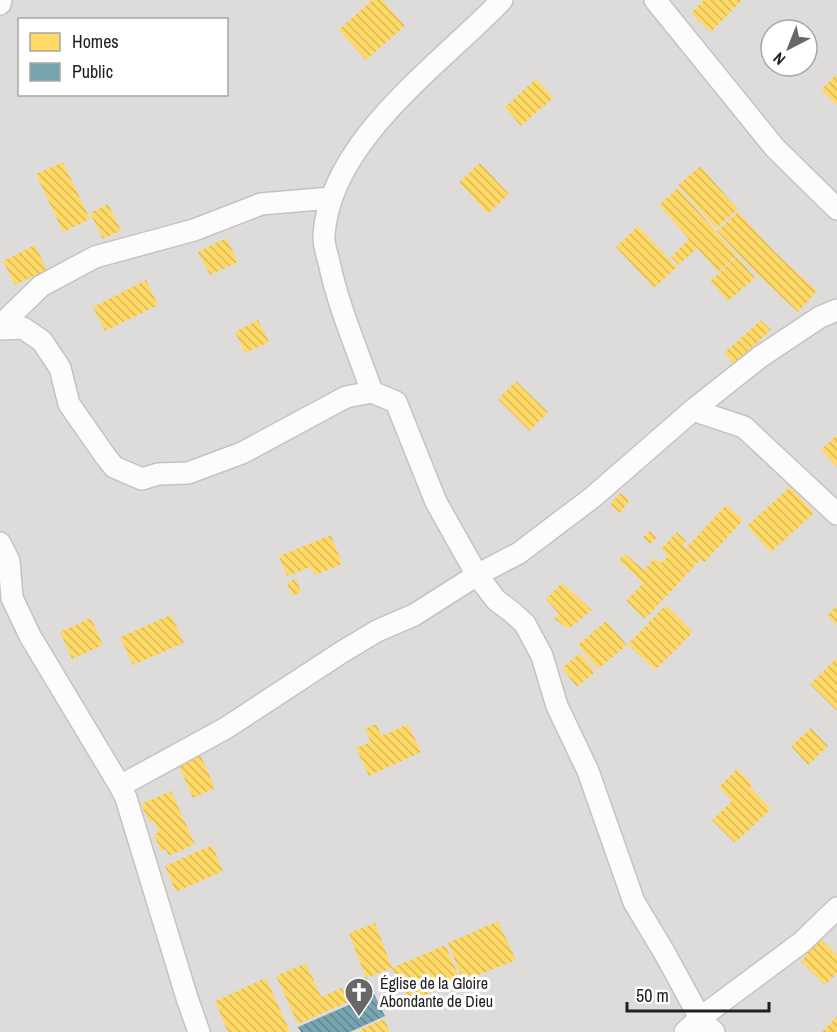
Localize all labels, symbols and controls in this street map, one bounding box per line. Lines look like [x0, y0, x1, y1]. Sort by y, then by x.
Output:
legend [18, 18, 228, 96]
north arrow [759, 18, 819, 78]
text: Homes [72, 29, 119, 54]
text: N [768, 48, 790, 70]
text: Public [72, 59, 113, 84]
place label: Église de la Gloire Abondante de Dieu [379, 972, 493, 1012]
scale bar [627, 975, 770, 1013]
church icon: Église de la Gloire Abondante de Dieu [343, 976, 375, 1018]
text: 50 m [636, 983, 669, 1008]

